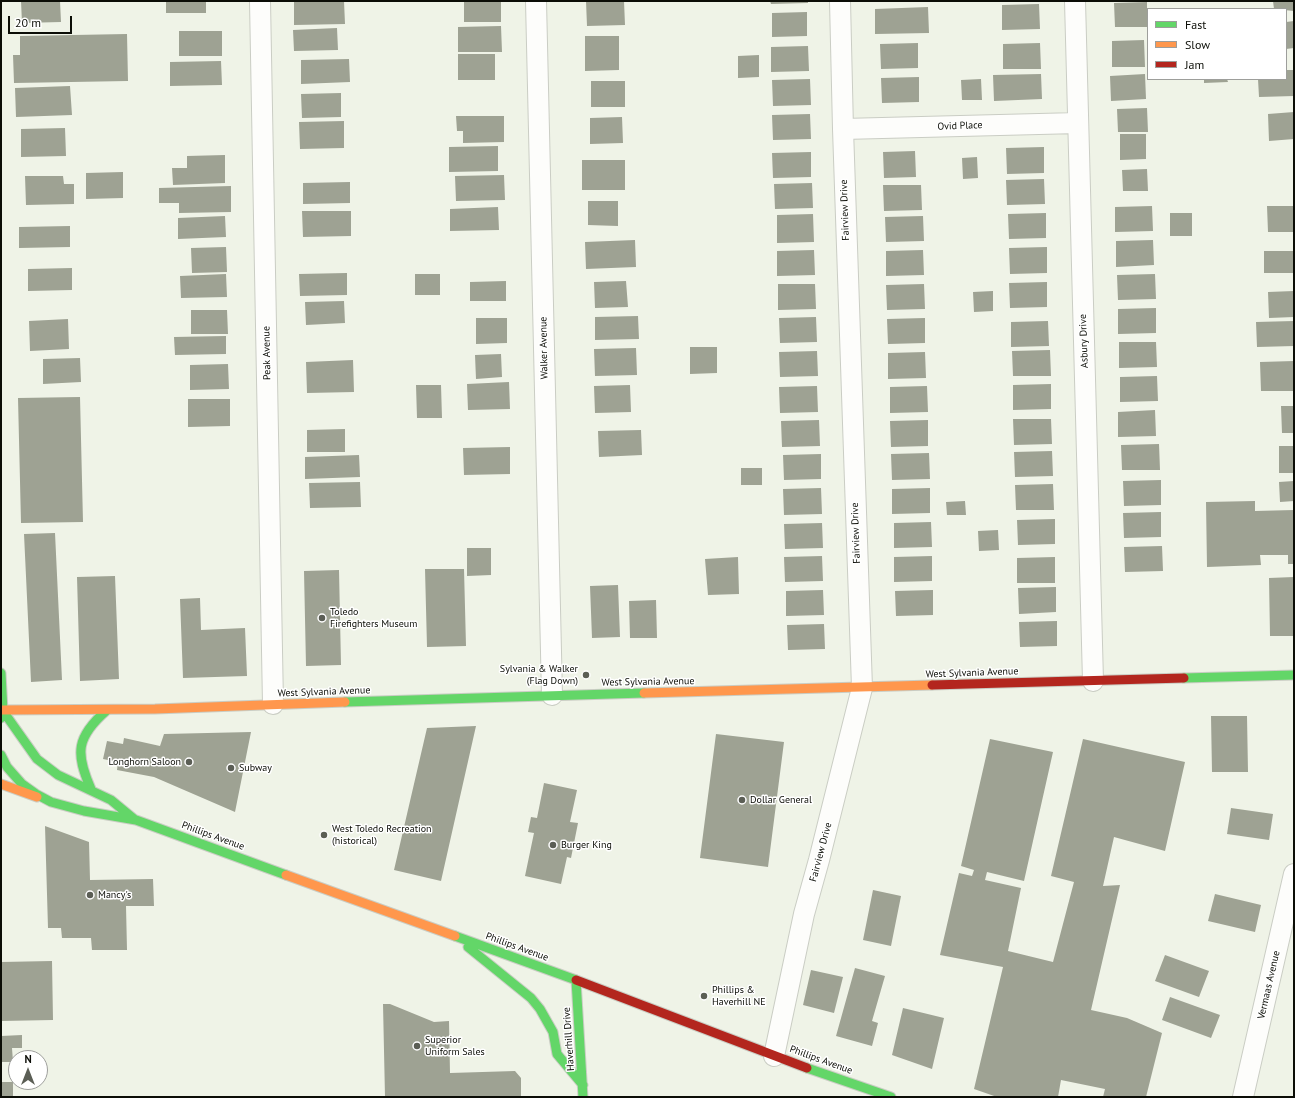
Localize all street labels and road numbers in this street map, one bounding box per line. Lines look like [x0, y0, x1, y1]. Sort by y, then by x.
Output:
street label: Ovid Place [937, 119, 983, 133]
street label: Fairview Drive [838, 179, 852, 241]
street label: Asbury Drive [1077, 314, 1091, 368]
street label: Walker Avenue [537, 317, 551, 379]
street label: Peak Avenue [261, 326, 273, 380]
street label: Fairview Drive [849, 502, 863, 564]
street label: West Sylvania Avenue [925, 665, 1019, 681]
street label: West Sylvania Avenue [601, 675, 695, 689]
street label: West Sylvania Avenue [277, 684, 371, 700]
street label: Phillips Avenue [180, 819, 246, 853]
street label: Fairview Drive [807, 821, 835, 883]
street label: Phillips Avenue [484, 930, 550, 964]
street label: Vermaas Avenue [1255, 950, 1283, 1020]
street label: Haverhill Drive [561, 1007, 577, 1071]
street label: Phillips Avenue [788, 1043, 854, 1077]

